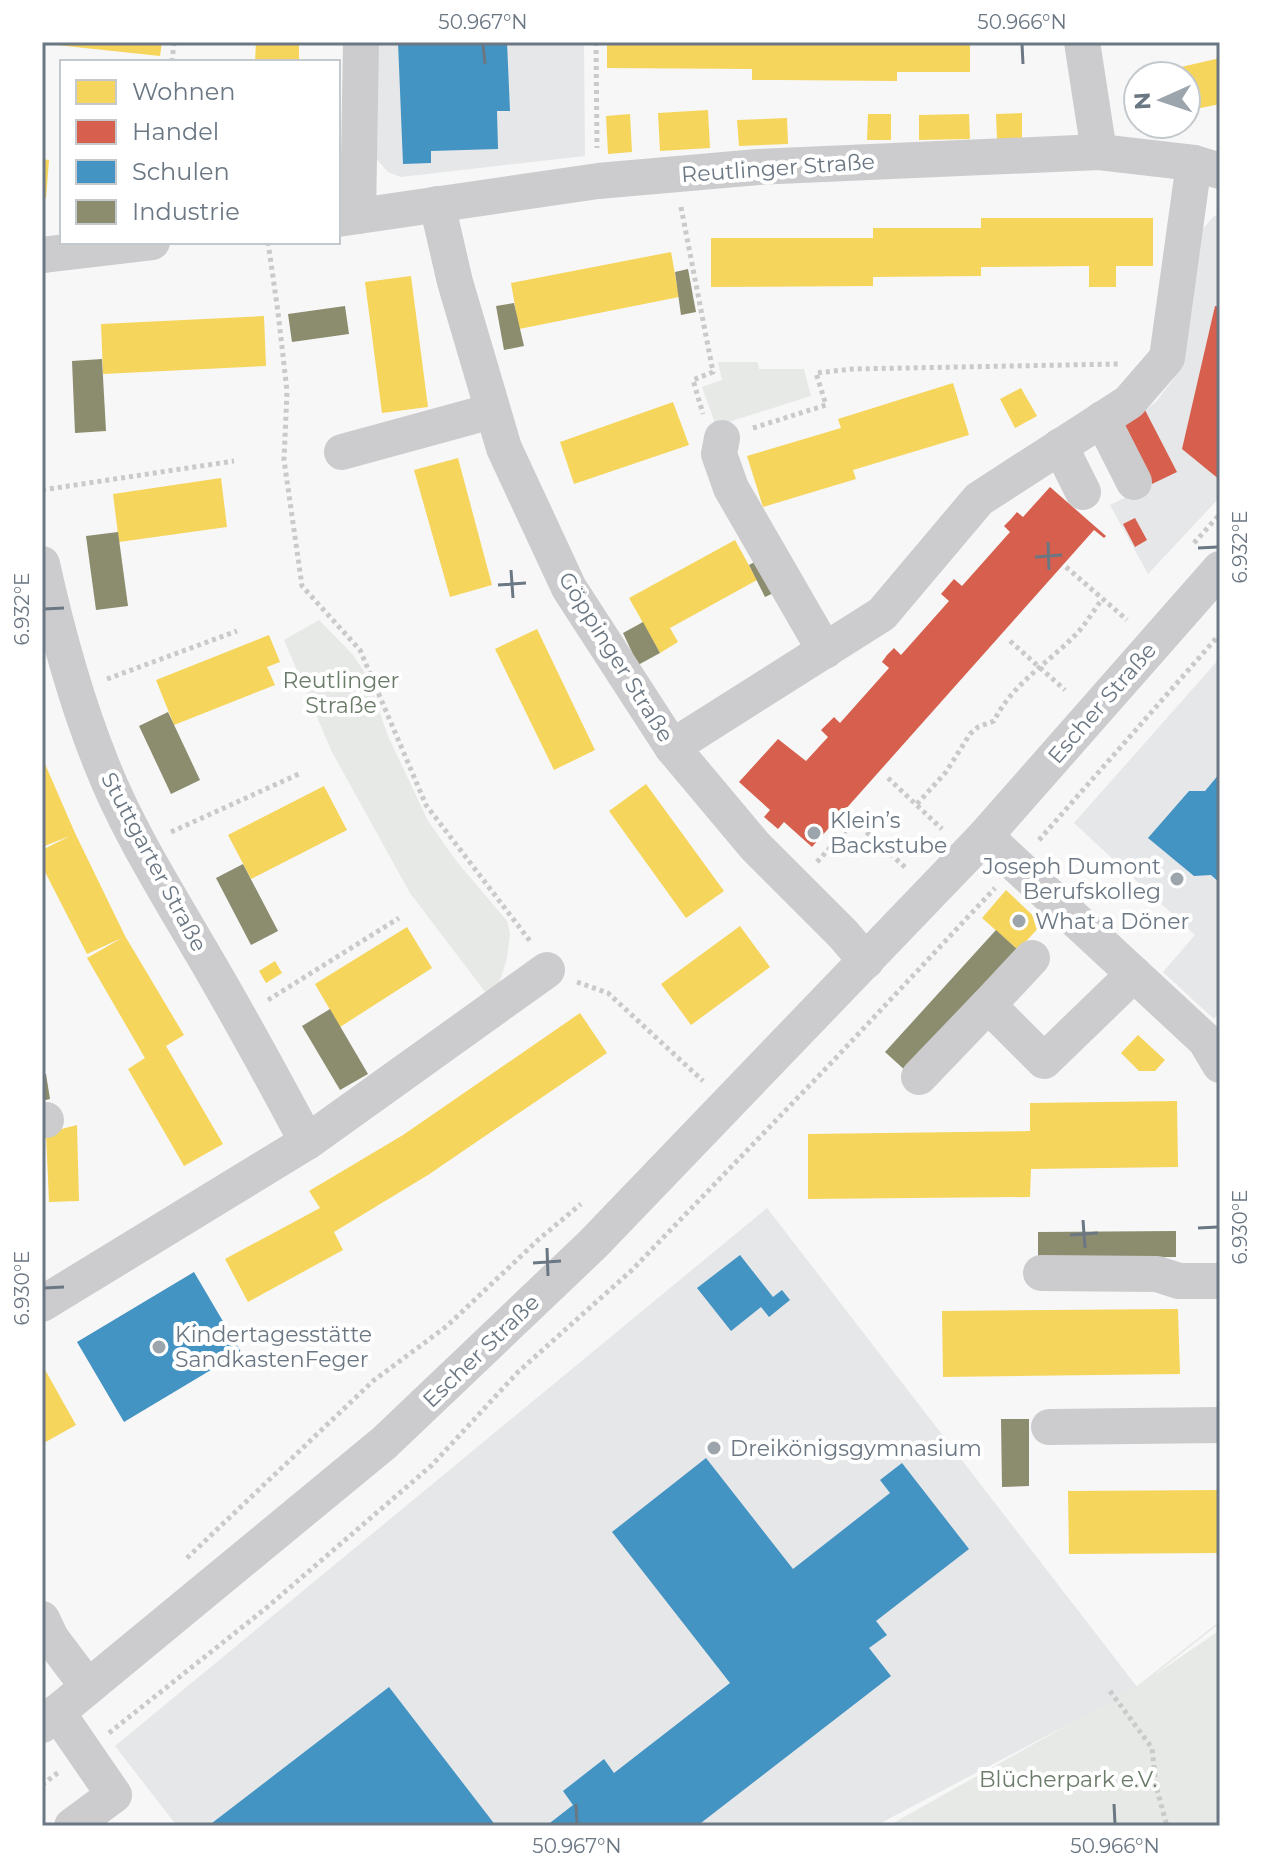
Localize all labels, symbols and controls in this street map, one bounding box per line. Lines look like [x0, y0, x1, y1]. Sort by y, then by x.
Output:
text: 50.967°N [438, 10, 528, 34]
text: 50.966°N [977, 10, 1067, 34]
legend [60, 60, 340, 244]
north arrow [1122, 60, 1202, 140]
text: Wohnen [132, 77, 236, 106]
text: N [1129, 91, 1156, 111]
text: Handel [132, 117, 219, 146]
street label: Reutlinger Straße [680, 148, 876, 188]
text: Schulen [132, 157, 230, 186]
text: Industrie [132, 197, 240, 226]
text: 6.932°E [1228, 511, 1252, 583]
street label: Göppinger Straße [553, 567, 679, 747]
text: 6.932°E [10, 573, 34, 645]
street label: Escher Straße [1042, 637, 1162, 769]
park label: Reutlinger Straße [283, 667, 399, 719]
street label: Stuttgarter Straße [95, 768, 213, 956]
place label: Klein’s Backstube [830, 807, 947, 859]
marker: Klein’s Backstube [805, 824, 823, 842]
place label: Joseph Dumont Berufskolleg [982, 853, 1161, 905]
marker: Joseph Dumont Berufskolleg [1168, 870, 1186, 888]
place label: What a Döner [1035, 908, 1189, 935]
marker: What a Döner [1010, 912, 1028, 930]
text: 6.930°E [1228, 1190, 1252, 1264]
text: 6.930°E [10, 1251, 34, 1325]
street label: Escher Straße [417, 1289, 545, 1413]
place label: Kindertagesstätte SandkastenFeger [175, 1321, 372, 1373]
marker: Kindertagesstätte SandkastenFeger [150, 1338, 168, 1356]
place label: Dreikönigsgymnasium [730, 1435, 982, 1462]
marker: Dreikönigsgymnasium [705, 1439, 723, 1457]
park label: Blücherpark e.V. [979, 1766, 1157, 1793]
text: 50.967°N [532, 1834, 622, 1858]
text: 50.966°N [1070, 1834, 1160, 1858]

